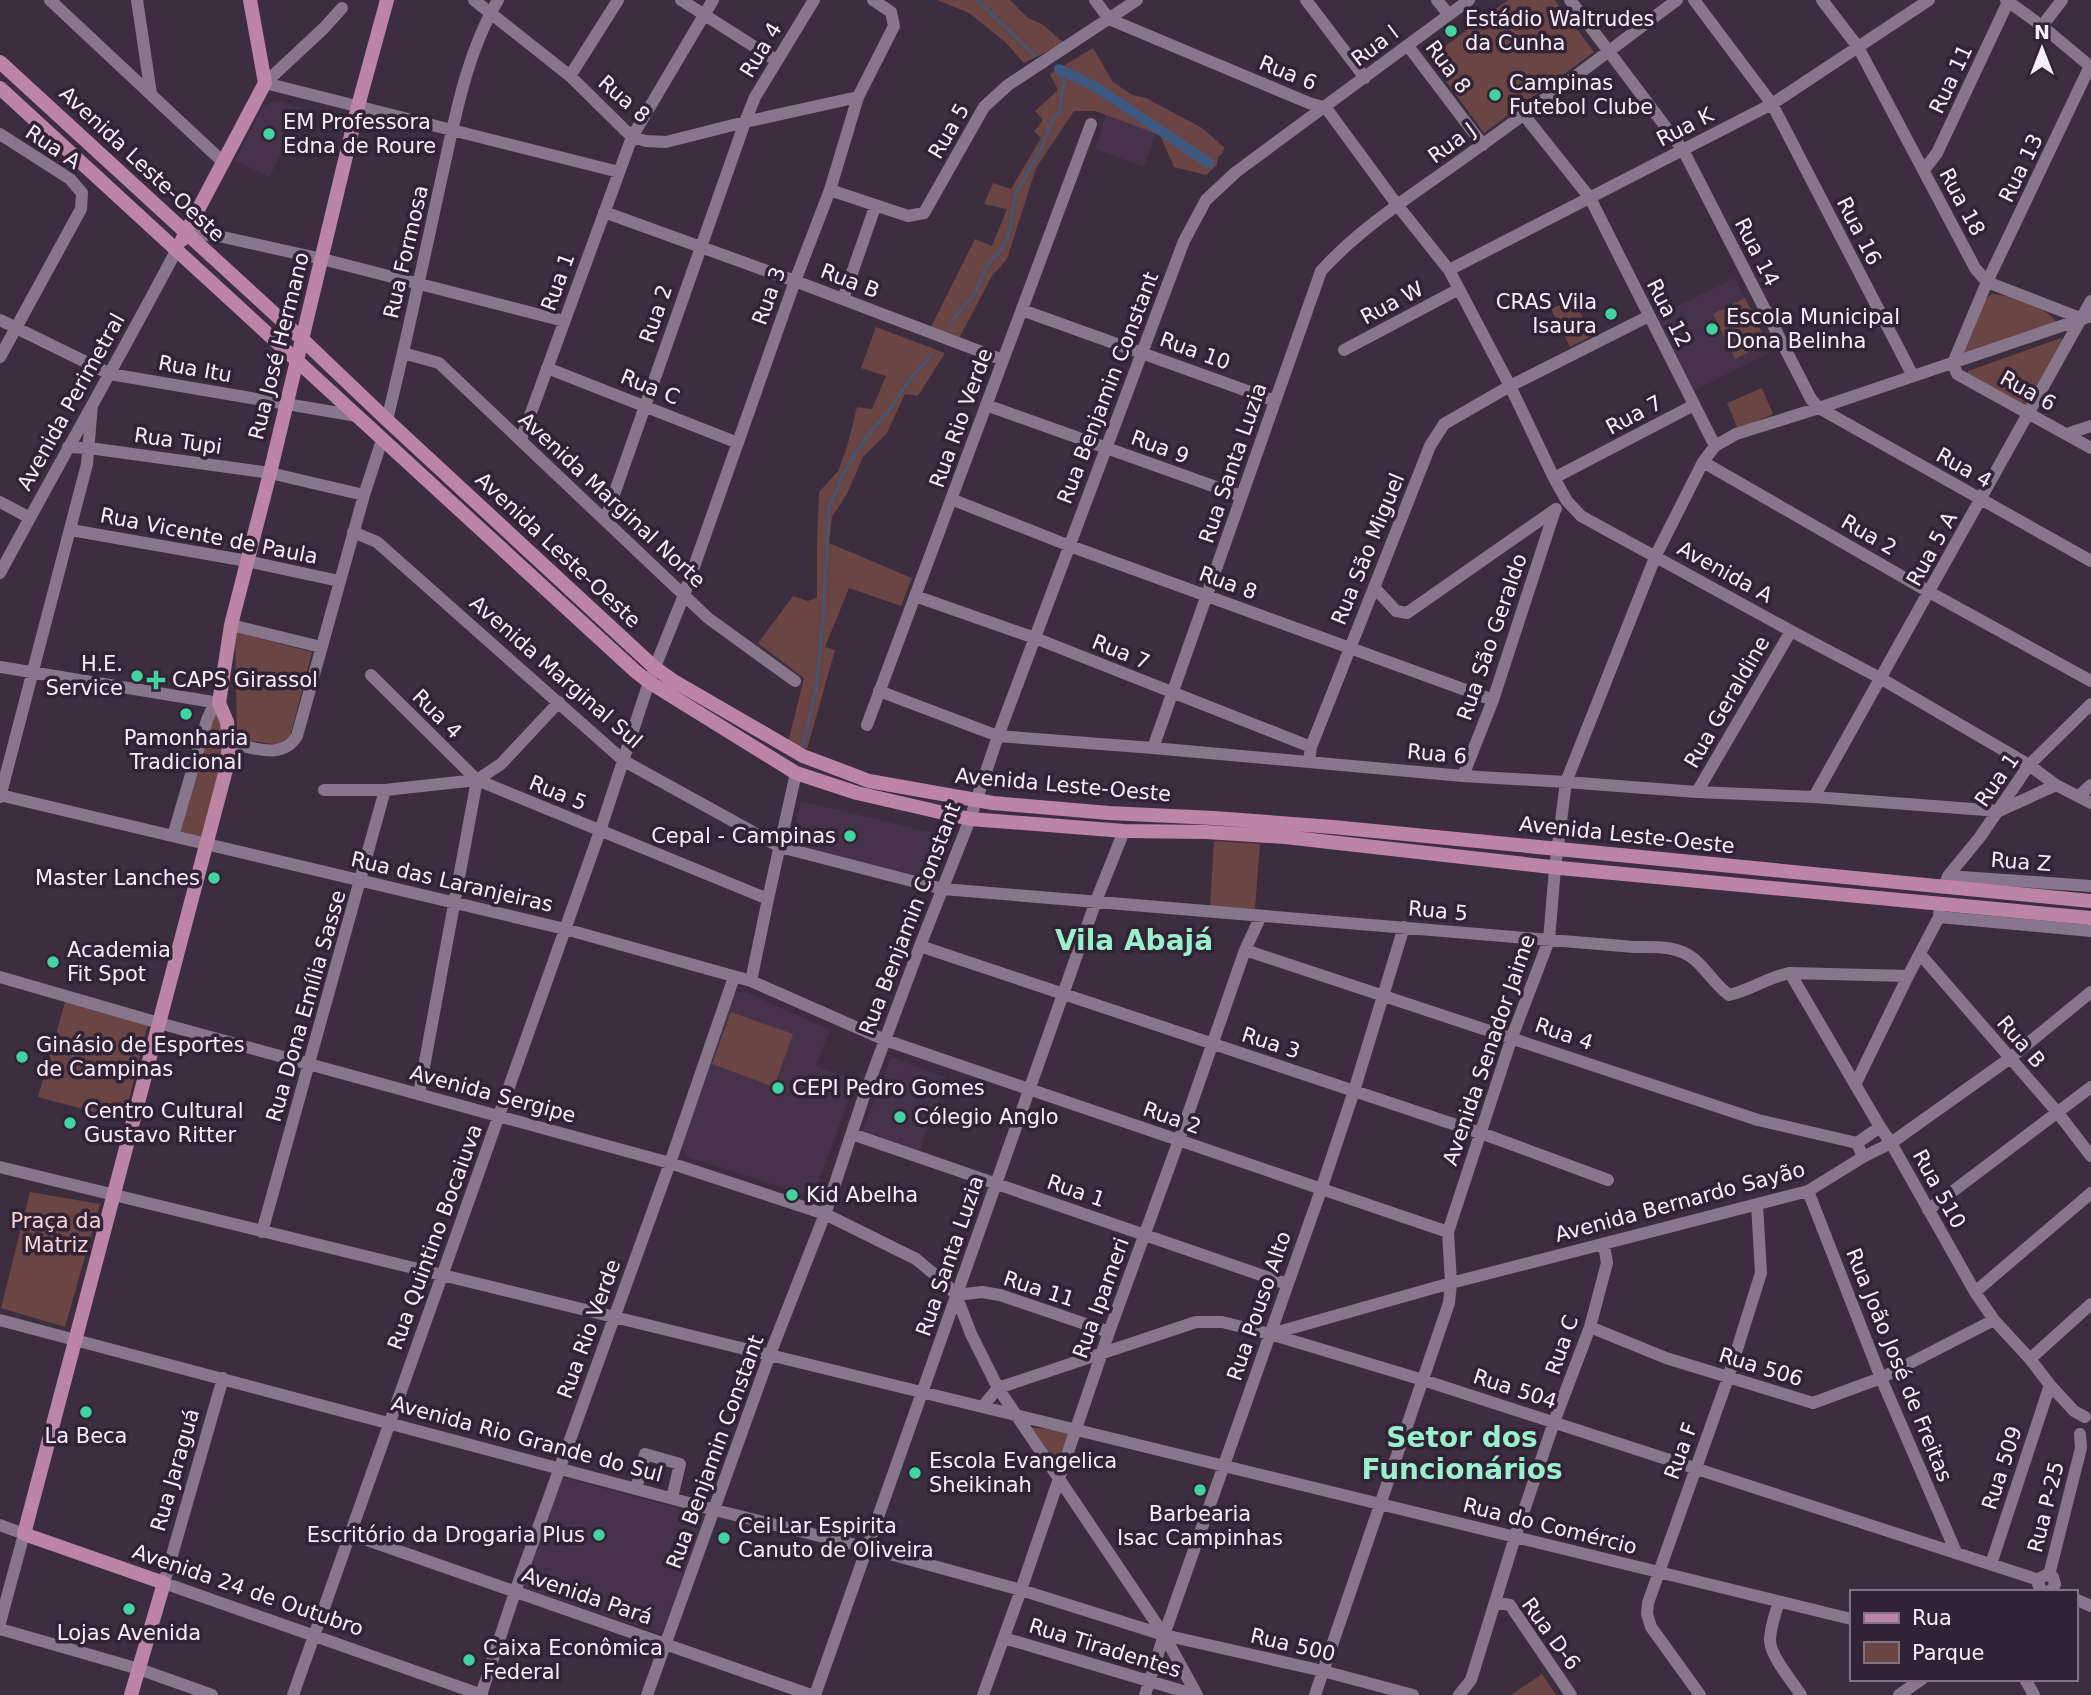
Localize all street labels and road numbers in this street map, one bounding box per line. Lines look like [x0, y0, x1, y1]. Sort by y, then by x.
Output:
street label: Rua 4 [735, 18, 787, 82]
street label: Rua l [1347, 21, 1403, 71]
street label: Rua 8 [1420, 36, 1476, 98]
street label: Rua 11 [1925, 41, 1977, 117]
street label: Rua 6 [1256, 51, 1320, 95]
street label: Rua 8 [594, 70, 654, 128]
street label: Avenida Leste-Oeste [55, 81, 229, 247]
street label: Rua 5 [924, 99, 974, 163]
street label: Rua K [1653, 102, 1718, 151]
street label: Rua J [1424, 118, 1480, 168]
street label: Rua A [21, 120, 85, 174]
street label: Rua 13 [1994, 130, 2048, 206]
street label: Rua 18 [1934, 164, 1990, 240]
street label: Rua Formosa [379, 183, 433, 321]
street label: Rua 16 [1832, 193, 1886, 269]
street label: Rua 14 [1730, 214, 1784, 290]
street label: Rua José Hermano [244, 250, 314, 442]
street label: Rua 1 [536, 250, 580, 314]
street label: Rua B [817, 259, 883, 303]
street label: Rua 3 [747, 264, 791, 328]
street label: Rua Benjamin Constant [1053, 269, 1163, 507]
street label: Rua 12 [1642, 275, 1696, 351]
street label: Rua W [1357, 277, 1428, 329]
street label: Rua 2 [635, 282, 677, 346]
street label: Avenida Perimetral [12, 309, 130, 495]
street label: Rua 10 [1156, 327, 1234, 375]
street label: Rua Rio Verde [925, 345, 997, 491]
street label: Rua Itu [156, 351, 234, 387]
street label: Rua C [617, 364, 683, 410]
street label: Rua 6 [1996, 366, 2060, 416]
street label: Rua Santa Luzia [1194, 380, 1272, 546]
street label: Rua 7 [1602, 390, 1666, 440]
street label: Avenida Marginal Norte [514, 407, 710, 593]
street label: Rua Tupi [132, 423, 224, 459]
street label: Rua 9 [1128, 425, 1192, 469]
street label: Rua 4 [1932, 443, 1996, 493]
street label: Avenida Leste-Oeste [471, 467, 645, 633]
street label: Rua São Miguel [1327, 470, 1409, 628]
street label: Rua Vicente de Paula [98, 503, 320, 569]
street label: Rua 5 A [1902, 507, 1962, 590]
street label: Rua 2 [1837, 510, 1901, 560]
street label: Avenida A [1673, 536, 1777, 608]
street label: Rua São Geraldo [1452, 550, 1532, 724]
street label: Rua 8 [1196, 561, 1260, 605]
street label: Avenida Marginal Sul [465, 591, 647, 753]
street label: Rua 7 [1089, 630, 1153, 674]
street label: Rua Geraldine [1679, 632, 1775, 772]
street label: Rua 4 [407, 684, 467, 744]
street label: Rua 6 [1406, 739, 1468, 769]
street label: Rua 1 [1970, 749, 2024, 811]
street label: Avenida Leste-Oeste [954, 764, 1172, 806]
street label: Rua 5 [526, 771, 590, 815]
street label: Rua Benjamin Constant [855, 800, 965, 1038]
street label: Avenida Leste-Oeste [1518, 812, 1736, 858]
street label: Rua das Laranjeiras [349, 847, 555, 917]
street label: Rua Z [1990, 848, 2052, 876]
street label: Rua Dona Emília Sasse [261, 887, 351, 1125]
street label: Rua 5 [1407, 896, 1469, 926]
street label: Avenida Senador Jaime [1438, 931, 1540, 1169]
street label: Rua B [1992, 1011, 2050, 1073]
street label: Rua 4 [1532, 1013, 1596, 1055]
street label: Rua 3 [1239, 1022, 1303, 1064]
street label: Avenida Sergipe [408, 1060, 578, 1128]
street label: Rua 2 [1140, 1097, 1204, 1139]
street label: Rua Quintino Bocaiuva [383, 1121, 487, 1353]
street label: Rua 510 [1908, 1145, 1970, 1233]
street label: Avenida Bernardo Sayão [1552, 1157, 1808, 1247]
street label: Rua 1 [1044, 1170, 1108, 1212]
street label: Rua Santa Luzia [911, 1173, 989, 1339]
street label: Rua Pouso Alto [1222, 1228, 1296, 1384]
street label: Rua Ipameri [1068, 1234, 1134, 1362]
street label: Rua João José de Freitas [1841, 1245, 1957, 1485]
street label: Rua Rio Verde [553, 1256, 625, 1402]
street label: Rua 11 [1000, 1266, 1078, 1312]
street label: Rua C [1541, 1312, 1583, 1378]
street label: Rua Benjamin Constant [662, 1332, 768, 1572]
street label: Rua 506 [1716, 1343, 1806, 1391]
street label: Rua 504 [1470, 1364, 1560, 1414]
street label: Avenida Rio Grande do Sul [389, 1391, 665, 1487]
street label: Rua Jaraguá [146, 1406, 204, 1534]
street label: Rua F [1660, 1419, 1702, 1483]
street label: Rua 509 [1977, 1423, 2027, 1513]
street label: Rua P-25 [2023, 1459, 2069, 1555]
street label: Rua do Comércio [1460, 1493, 1640, 1559]
street label: Avenida 24 de Outubro [129, 1539, 367, 1641]
street label: Avenida Pará [519, 1562, 655, 1630]
street label: Rua D-6 [1517, 1593, 1585, 1675]
street label: Rua Tiradentes [1026, 1613, 1184, 1683]
street label: Rua 500 [1248, 1624, 1338, 1666]

